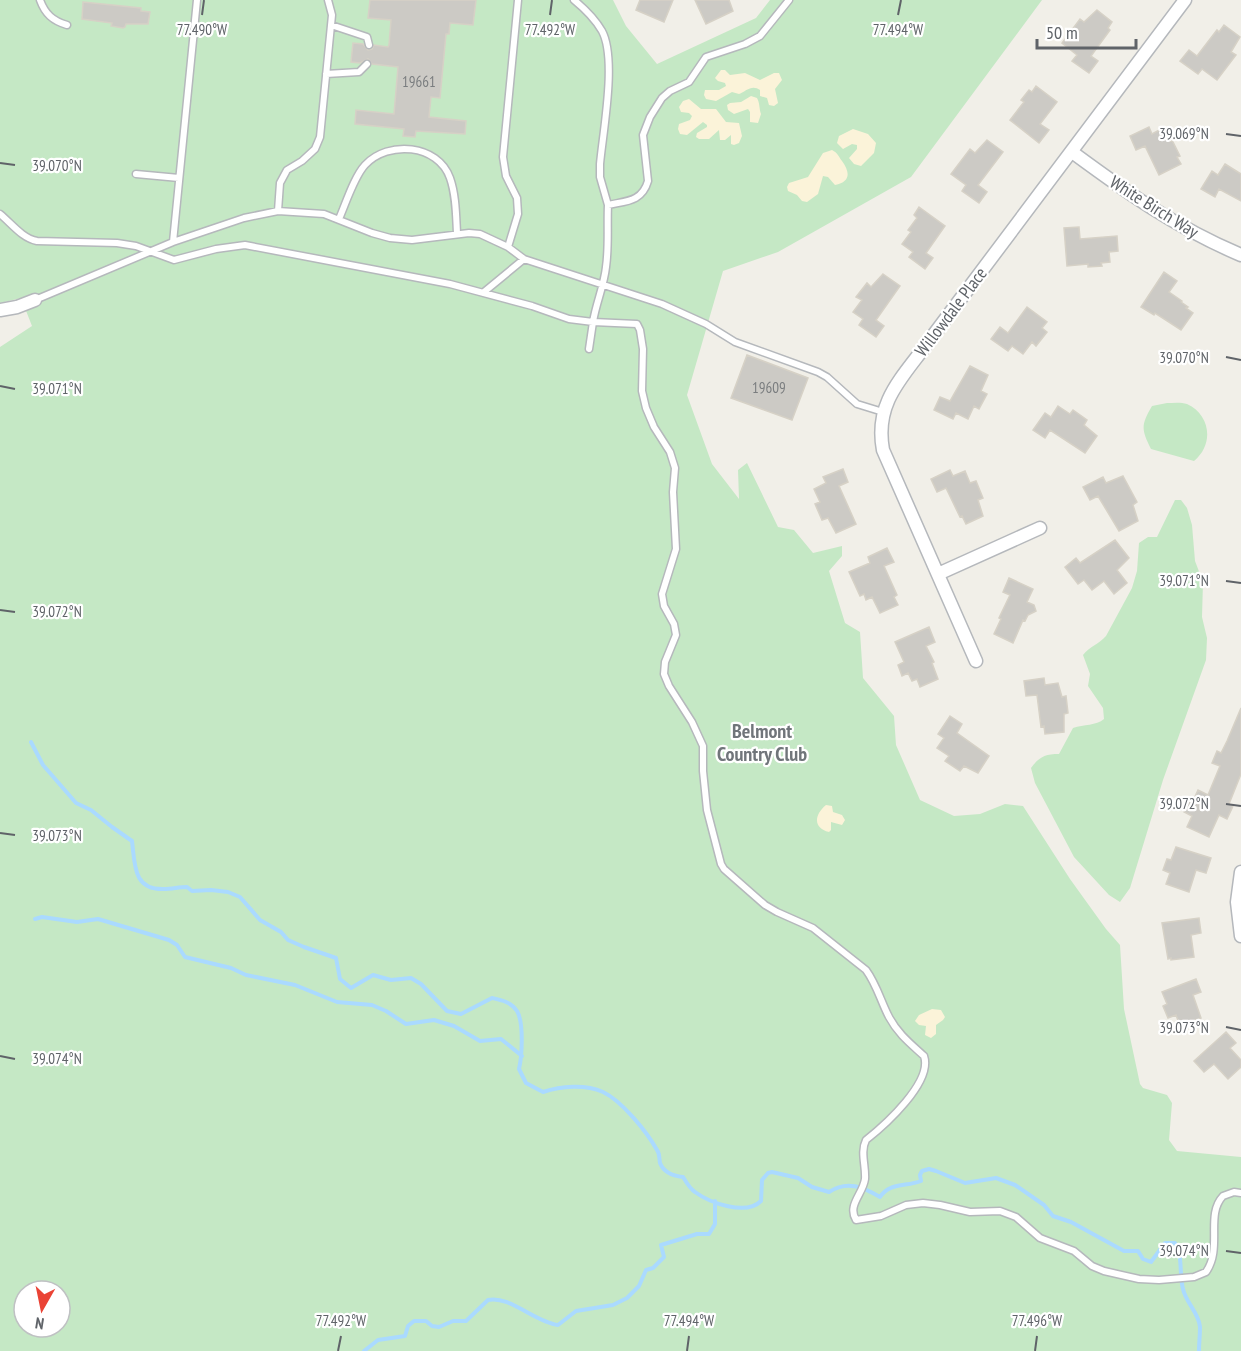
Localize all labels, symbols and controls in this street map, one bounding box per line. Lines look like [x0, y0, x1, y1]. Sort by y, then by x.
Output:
scale bar [1037, 12, 1136, 50]
text: 77.490°W [177, 20, 227, 39]
text: 77.492°W [525, 20, 575, 39]
text: 77.494°W [873, 20, 923, 39]
text: 50 m [1046, 21, 1078, 44]
house number: 19661 [402, 72, 436, 91]
text: 39.069°N [1159, 124, 1209, 143]
text: 39.070°N [32, 156, 82, 175]
street label: White Birch Way [1106, 170, 1203, 243]
street label: Willowdale Place [909, 262, 992, 361]
text: 39.070°N [1159, 348, 1209, 367]
house number: 19609 [752, 378, 786, 397]
text: 39.071°N [32, 379, 82, 398]
text: 39.071°N [1159, 571, 1209, 590]
text: 39.072°N [32, 602, 82, 621]
district label: Belmont Country Club [717, 718, 807, 767]
text: 39.072°N [1159, 794, 1209, 813]
text: 39.073°N [32, 826, 82, 845]
text: 39.073°N [1159, 1018, 1209, 1037]
text: 39.074°N [32, 1049, 82, 1068]
text: 39.074°N [1159, 1241, 1209, 1260]
north arrow [12, 1279, 72, 1339]
text: 77.492°W [316, 1311, 366, 1330]
text: 77.494°W [664, 1311, 714, 1330]
text: 77.496°W [1012, 1311, 1062, 1330]
text: N [34, 1313, 45, 1334]

